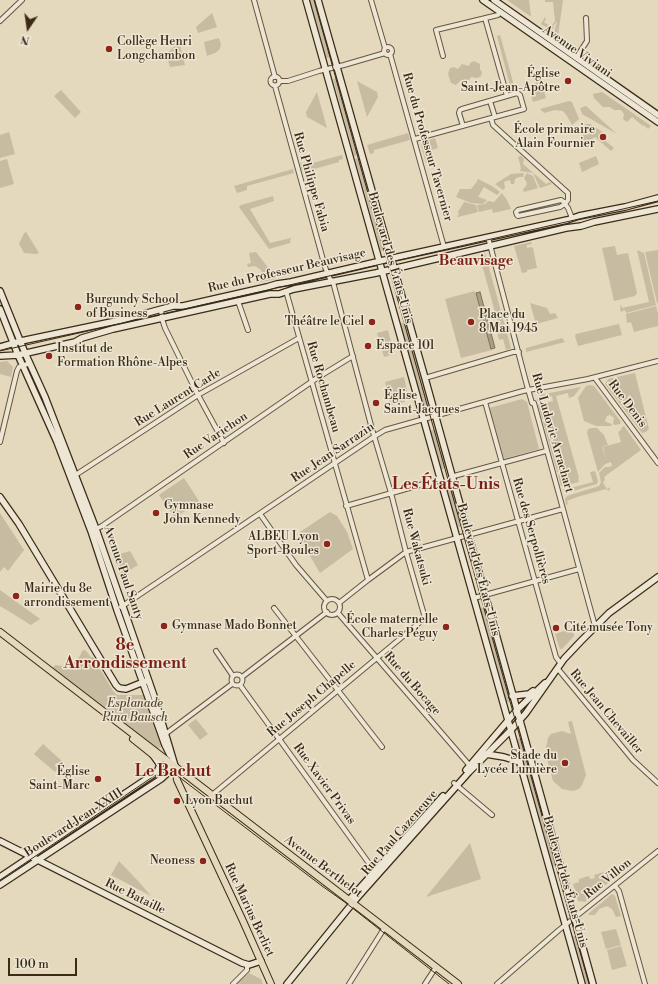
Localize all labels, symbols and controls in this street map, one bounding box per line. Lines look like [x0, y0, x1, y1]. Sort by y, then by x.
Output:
north arrow [8, 8, 48, 48]
street label: Avenue Viviani [540, 23, 614, 81]
text: N [19, 32, 31, 47]
place label: Collège Henri Longchambon [117, 35, 195, 63]
marker: Collège Henri Longchambon [104, 44, 114, 54]
place label: Église Saint-Jean-Apôtre [461, 67, 560, 95]
street label: Rue du Professeur Tavernier [399, 71, 455, 223]
marker: Église Saint-Jean-Apôtre [563, 76, 573, 86]
place label: École primaire Alain Fournier [514, 123, 595, 151]
street label: Rue Philippe Fabia [290, 131, 332, 233]
marker: École primaire Alain Fournier [598, 132, 608, 142]
street label: Boulevard des États-Unis [364, 190, 416, 326]
street label: Rue du Professeur Beauvisage [207, 246, 367, 296]
district label: Beauvisage [439, 254, 513, 270]
place label: Burgundy School of Business [86, 293, 179, 321]
marker: Burgundy School of Business [73, 302, 83, 312]
place label: Place du 8 Mai 1945 [479, 308, 538, 336]
place label: Théâtre le Ciel [285, 315, 364, 329]
marker: Théâtre le Ciel [367, 317, 377, 327]
marker: Place du 8 Mai 1945 [466, 317, 476, 327]
place label: Espace 101 [376, 339, 435, 353]
street label: Rue Rochambeau [303, 340, 343, 434]
marker: Espace 101 [363, 341, 373, 351]
place label: Institut de Formation Rhône-Alpes [57, 342, 187, 370]
marker: Institut de Formation Rhône-Alpes [44, 351, 54, 361]
street label: Rue Laurent Carle [132, 366, 224, 430]
street label: Rue Ludovic Arrachart [528, 371, 576, 495]
street label: Rue Denis [605, 378, 649, 430]
place label: Église Saint-Jacques [384, 389, 460, 417]
marker: Église Saint-Jacques [371, 398, 381, 408]
street label: Rue Varichon [181, 409, 251, 463]
street label: Rue Jean Sarrazin [289, 420, 377, 486]
district label: Les États-Unis [392, 475, 500, 495]
street label: Rue des Serpollières [509, 476, 553, 586]
place label: Gymnase John Kennedy [164, 499, 241, 527]
street label: Boulevard des États-Unis [453, 502, 503, 638]
street label: Rue Wakatsuki [399, 507, 433, 587]
marker: Gymnase John Kennedy [151, 508, 161, 518]
street label: Avenue Paul Santy [100, 524, 146, 622]
place label: ALBEU Lyon Sport-Boules [247, 530, 319, 558]
marker: ALBEU Lyon Sport-Boules [322, 539, 332, 549]
place label: Mairie du 8e arrondissement [24, 582, 110, 610]
marker: Mairie du 8e arrondissement [11, 591, 21, 601]
place label: École maternelle Charles Péguy [346, 613, 438, 641]
place label: Gymnase Mado Bonnet [172, 619, 297, 633]
marker: Gymnase Mado Bonnet [159, 621, 169, 631]
place label: Cité musée Tony [564, 621, 653, 635]
marker: École maternelle Charles Péguy [441, 622, 451, 632]
marker: Cité musée Tony [551, 623, 561, 633]
district label: 8e Arrondissement [63, 636, 187, 674]
street label: Rue du Bocage [381, 649, 443, 719]
street label: Rue Joseph Chapelle [265, 658, 359, 740]
street label: Rue Jean Chevailler [566, 667, 646, 757]
park label: Esplanade Pina Bausch [102, 697, 168, 725]
street label: Rue Xavier Privas [290, 741, 358, 827]
place label: Stade du Lycée Lumière [477, 749, 557, 777]
marker: Stade du Lycée Lumière [560, 758, 570, 768]
district label: Le Bachut [135, 762, 211, 782]
place label: Église Saint-Marc [29, 765, 90, 793]
marker: Église Saint-Marc [93, 774, 103, 784]
street label: Boulevard Jean XXIII [22, 786, 126, 860]
street label: Rue Paul Cazeneuve [359, 787, 441, 879]
place label: Lyon Bachut [185, 794, 253, 808]
marker: Lyon Bachut [172, 796, 182, 806]
street label: Boulevard des États-Unis [539, 814, 591, 950]
street label: Avenue Berthelot [281, 833, 365, 901]
place label: Neoness [150, 854, 195, 868]
marker: Neoness [198, 856, 208, 866]
street label: Rue Villon [582, 856, 634, 902]
street label: Rue Marius Berliet [221, 861, 277, 959]
street label: Rue Bataille [102, 876, 168, 918]
scale bar [10, 950, 79, 976]
text: 100 m [15, 957, 49, 972]

